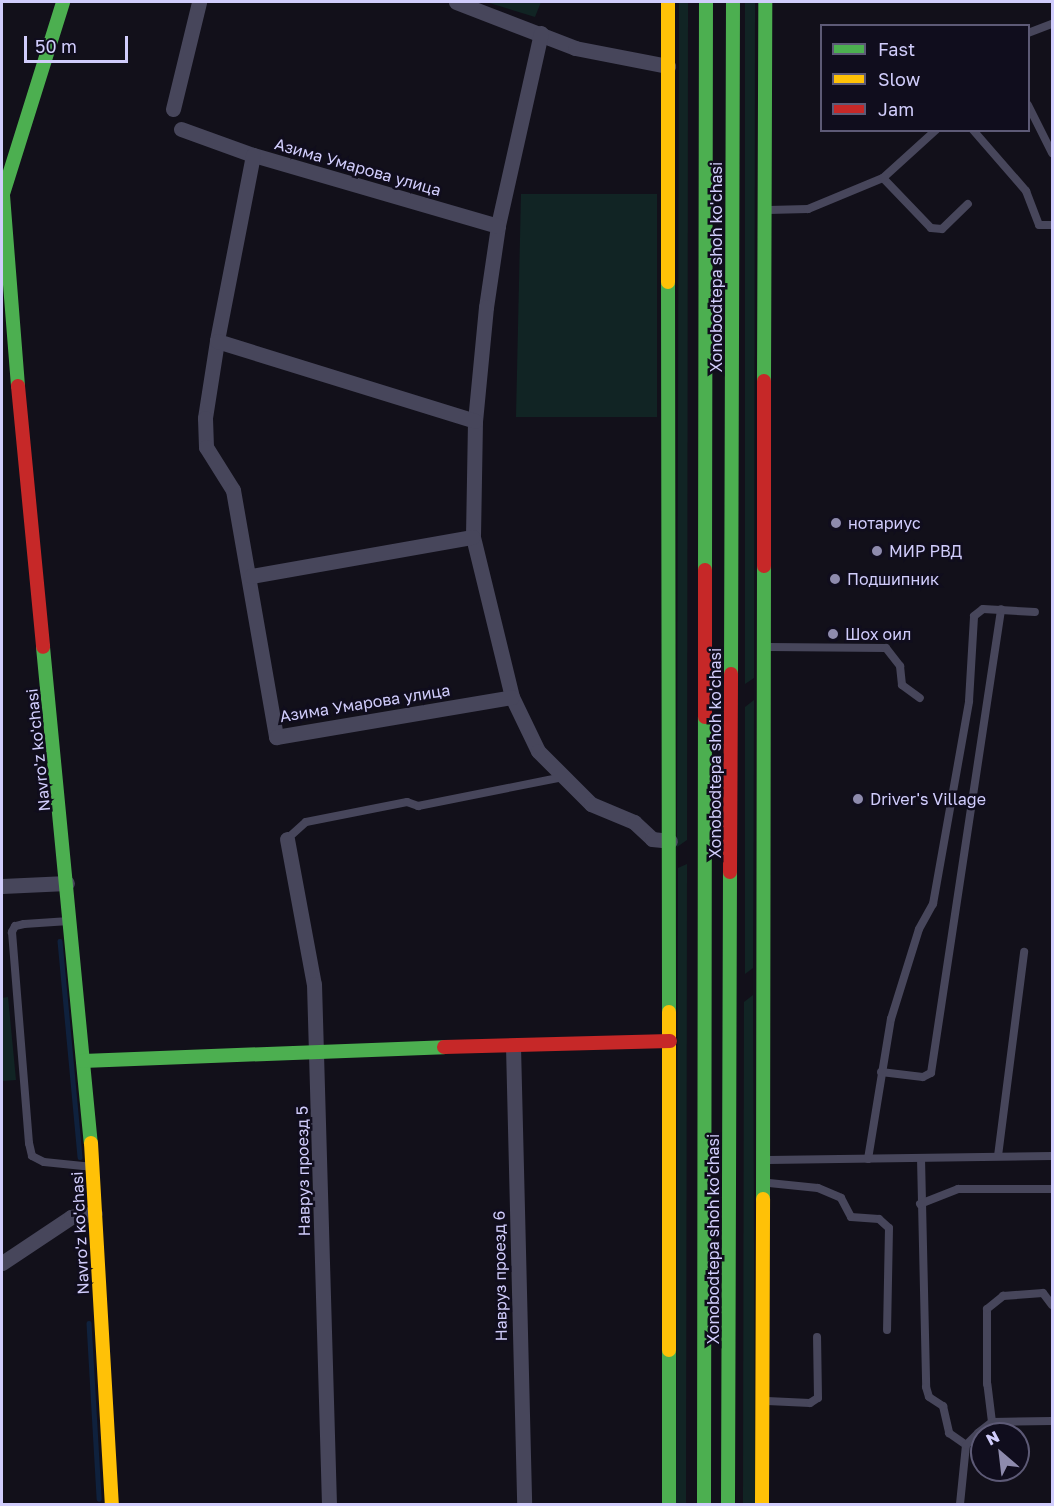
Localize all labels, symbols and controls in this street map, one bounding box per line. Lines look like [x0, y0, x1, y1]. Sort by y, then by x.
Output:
scale bar [27, 24, 130, 62]
legend [820, 24, 1030, 132]
text: 50 m [35, 35, 77, 57]
text: Fast [878, 38, 915, 60]
text: Slow [878, 68, 920, 90]
text: Jam [878, 98, 914, 120]
street label: Азима Умарова улица [273, 134, 443, 200]
street label: Xonobodtepa shoh ko'chasi [706, 162, 726, 372]
place label: нотариус [848, 513, 921, 533]
marker: нотариус [829, 516, 843, 530]
place label: МИР РВД [889, 541, 962, 561]
marker: МИР РВД [870, 544, 884, 558]
place label: Подшипник [847, 569, 939, 589]
marker: Подшипник [828, 572, 842, 586]
place label: Шох оил [845, 624, 911, 644]
marker: Шох оил [826, 627, 840, 641]
street label: Xonobodtepa shoh ko'chasi [705, 648, 725, 858]
street label: Азима Умарова улица [278, 680, 452, 726]
street label: Navro'z ko'chasi [22, 688, 54, 812]
place label: Driver's Village [870, 789, 986, 809]
marker: Driver's Village [851, 792, 865, 806]
street label: Навруз проезд 5 [292, 1106, 314, 1236]
street label: Xonobodtepa shoh ko'chasi [703, 1134, 723, 1344]
street label: Navro'z ko'chasi [67, 1171, 93, 1295]
street label: Навруз проезд 6 [489, 1210, 511, 1342]
north arrow [970, 1422, 1030, 1482]
text: N [982, 1426, 1003, 1450]

